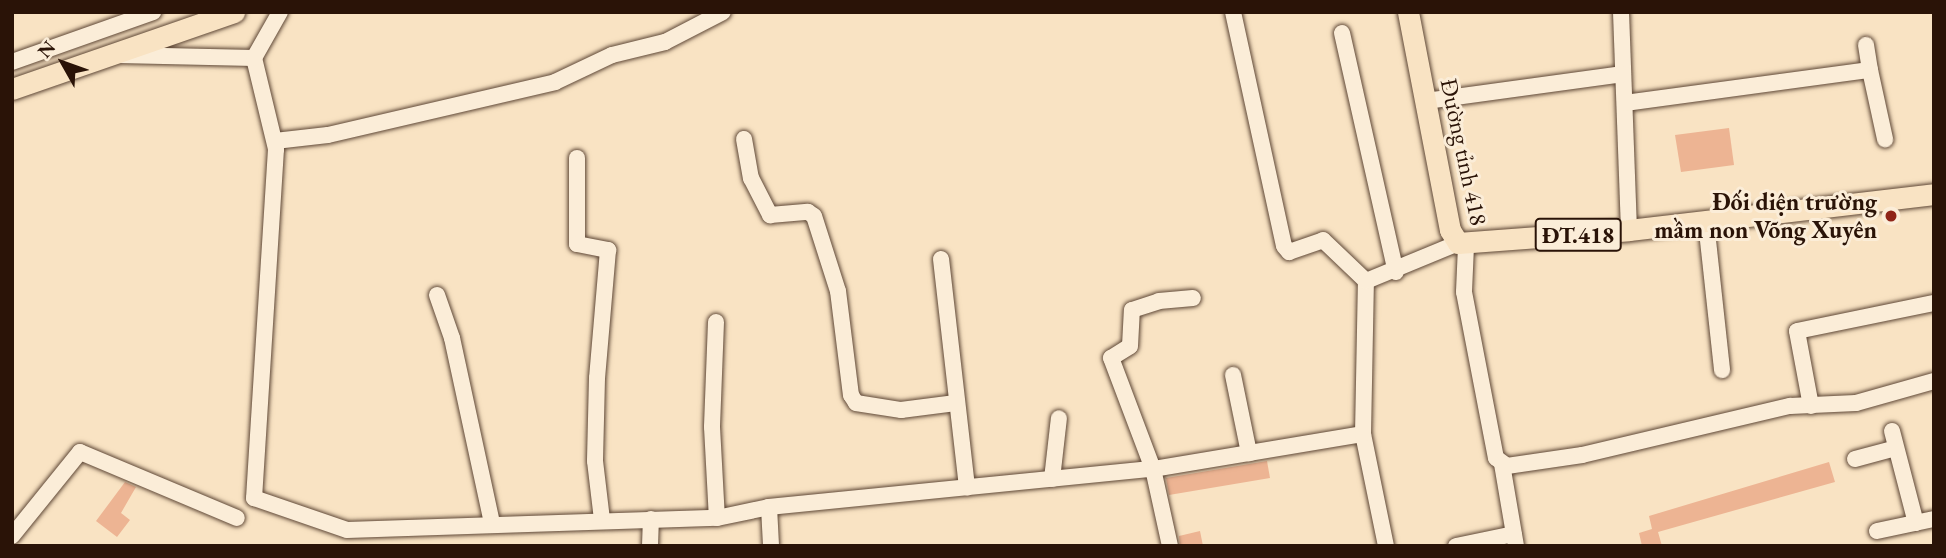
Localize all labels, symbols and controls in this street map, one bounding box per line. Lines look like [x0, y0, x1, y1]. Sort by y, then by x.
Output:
north arrow [28, 28, 98, 98]
text: N [32, 35, 61, 63]
street label: Đường tỉnh 418 [1434, 76, 1494, 228]
place label: Đối diện trường mầm non Võng Xuyên [1654, 188, 1877, 244]
marker: Đối diện trường mầm non Võng Xuyên [1883, 208, 1899, 224]
road number: ĐT.418 [1534, 216, 1622, 254]

